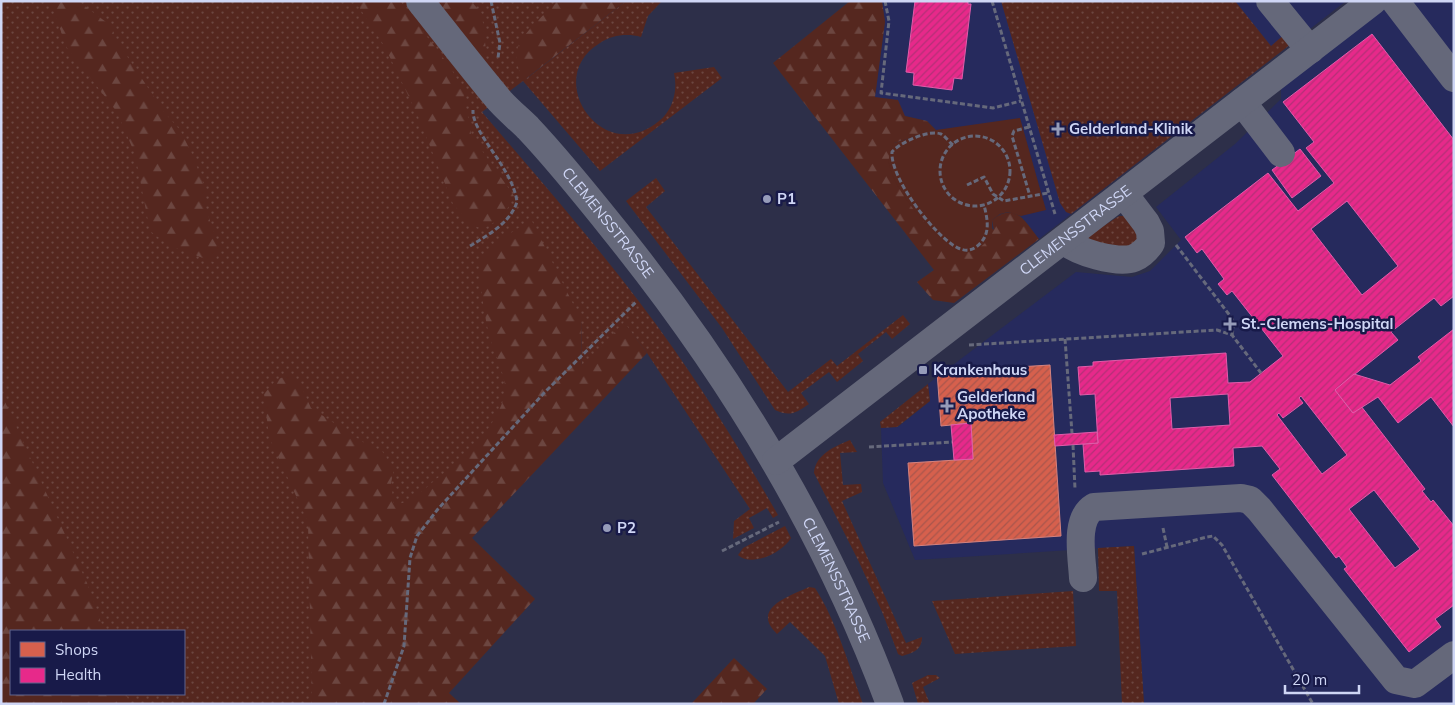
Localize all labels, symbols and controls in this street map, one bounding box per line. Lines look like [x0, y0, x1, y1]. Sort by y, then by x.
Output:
place label: Gelderland-Klinik [1069, 119, 1194, 138]
marker: Gelderland-Klinik [1051, 122, 1065, 136]
street label: CLEMENSSTRASSE [558, 163, 658, 282]
street label: CLEMENSSTRASSE [1015, 181, 1135, 279]
place label: P1 [777, 189, 796, 208]
marker: P1 [761, 193, 773, 205]
place label: St.-Clemens-Hospital [1241, 314, 1394, 333]
marker: St.-Clemens-Hospital [1223, 317, 1237, 331]
place label: Krankenhaus [933, 360, 1027, 379]
marker: Krankenhaus [917, 364, 929, 376]
place label: Gelderland Apotheke [957, 387, 1035, 423]
marker: Gelderland Apotheke [941, 400, 953, 412]
street label: CLEMENSSTRASSE [799, 514, 874, 645]
place label: P2 [617, 518, 636, 537]
marker: P2 [601, 522, 613, 534]
legend [10, 630, 185, 695]
text: Shops [55, 640, 98, 659]
scale bar [1285, 662, 1359, 694]
text: Health [55, 665, 101, 684]
text: 20 m [1292, 670, 1327, 689]

